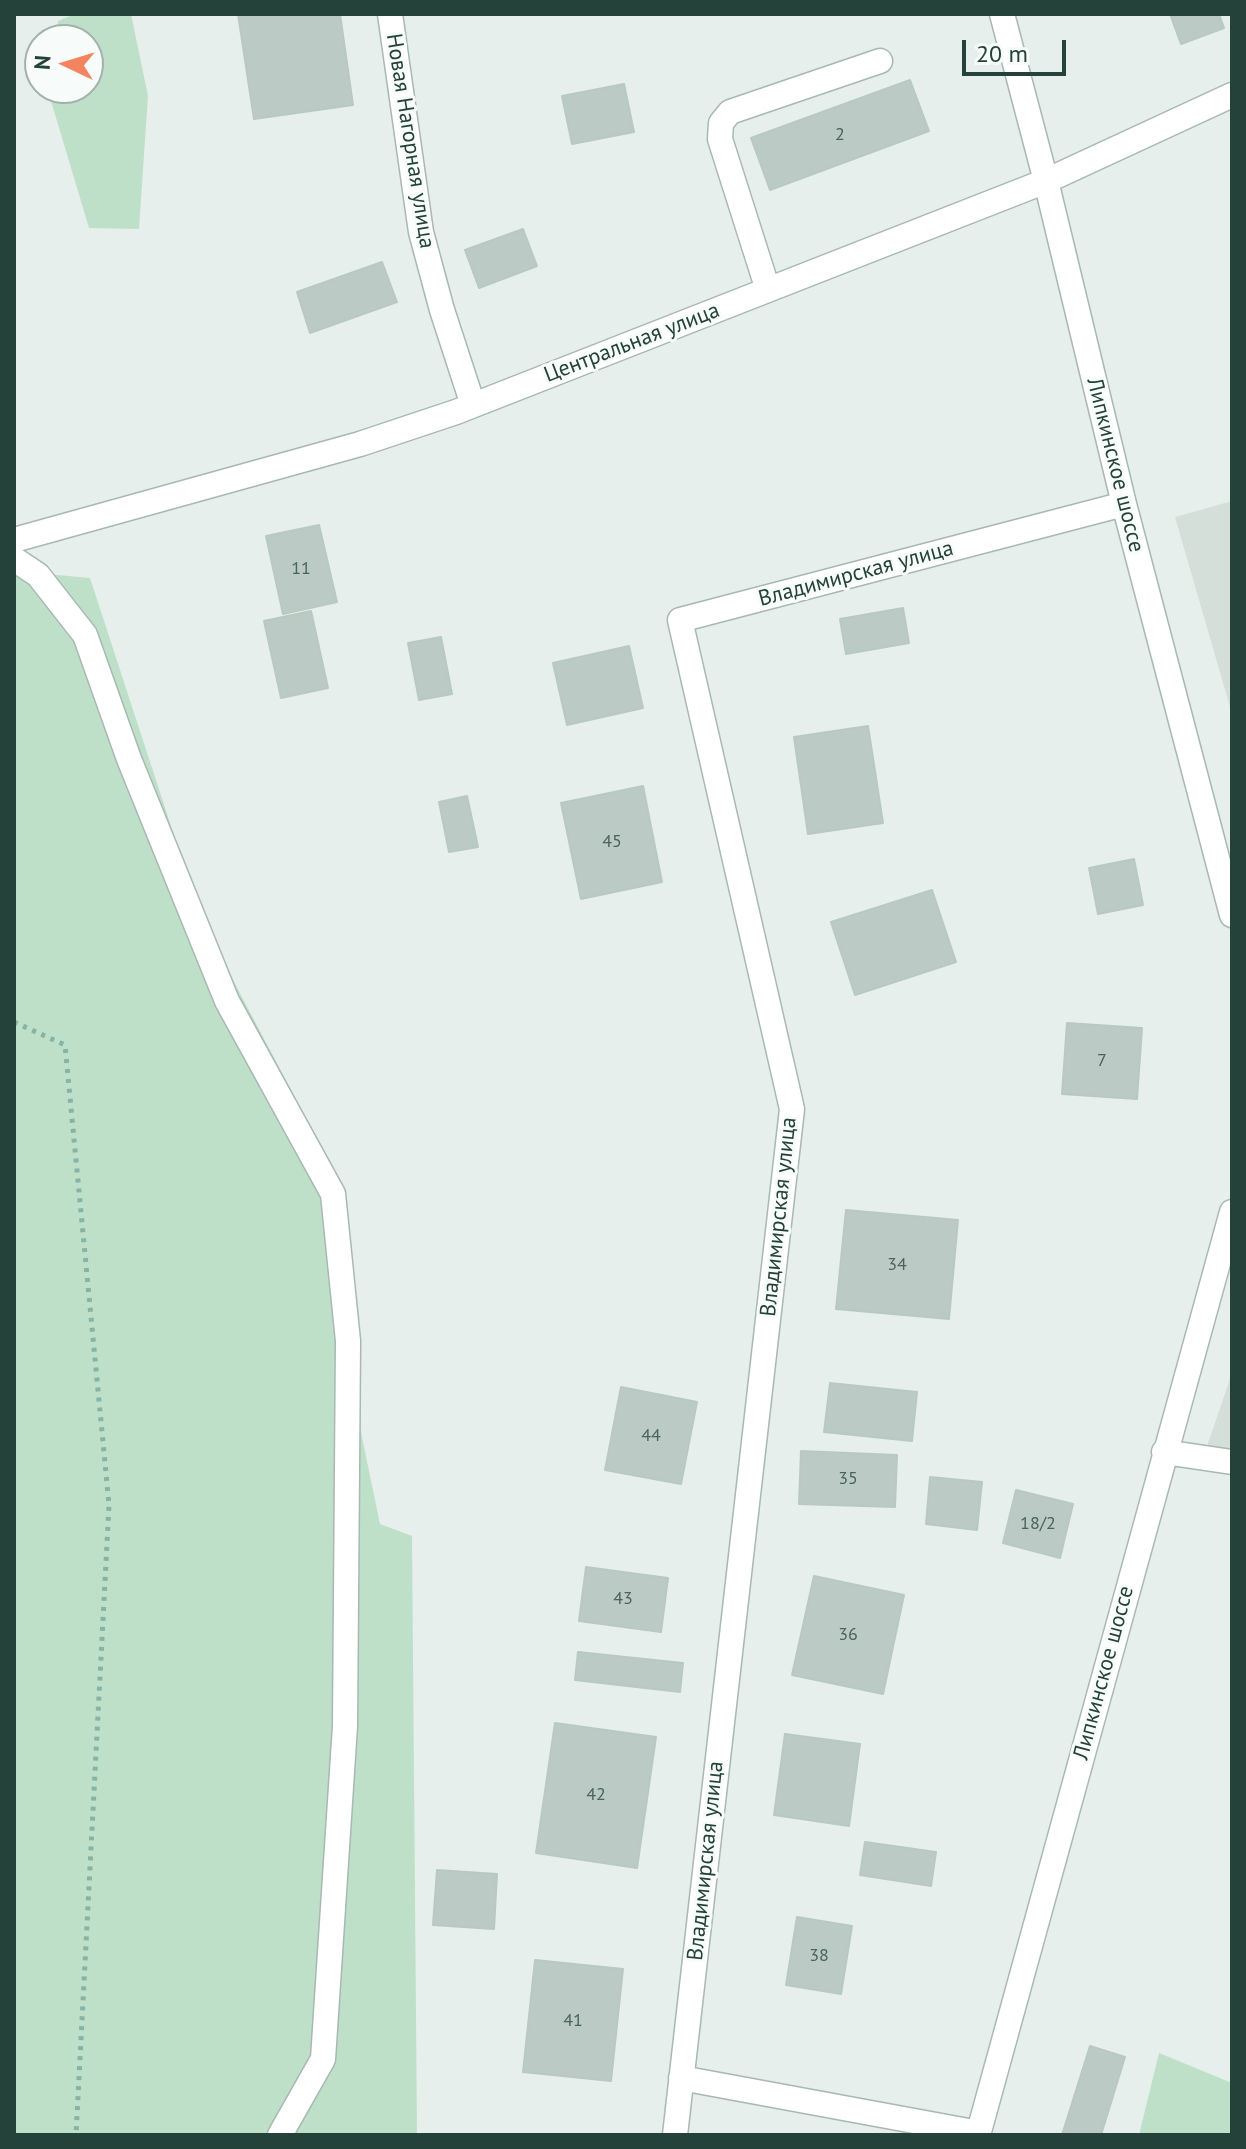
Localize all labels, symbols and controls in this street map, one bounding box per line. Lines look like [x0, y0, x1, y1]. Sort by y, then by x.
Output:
north arrow [24, 24, 104, 104]
scale bar [966, 24, 1070, 74]
street label: Новая Нагорная улица [380, 32, 440, 250]
text: 20 m [976, 38, 1028, 69]
text: N [28, 54, 57, 71]
house number: 2 [835, 124, 845, 146]
street label: Центральная улица [541, 297, 723, 389]
street label: Липкинское шоссе [1081, 375, 1149, 555]
street label: Владимирская улица [756, 535, 956, 613]
house number: 11 [291, 558, 311, 580]
house number: 45 [602, 831, 622, 853]
house number: 7 [1097, 1050, 1107, 1072]
street label: Владимирская улица [755, 1116, 803, 1318]
house number: 34 [887, 1254, 907, 1276]
house number: 44 [641, 1425, 661, 1447]
house number: 35 [838, 1468, 858, 1490]
house number: 18/2 [1020, 1513, 1056, 1535]
street label: Липкинское шоссе [1068, 1583, 1140, 1763]
house number: 43 [613, 1588, 633, 1610]
house number: 36 [838, 1624, 858, 1646]
street label: Владимирская улица [682, 1760, 730, 1962]
house number: 42 [586, 1784, 606, 1806]
house number: 38 [809, 1945, 829, 1967]
house number: 41 [563, 2010, 583, 2032]

